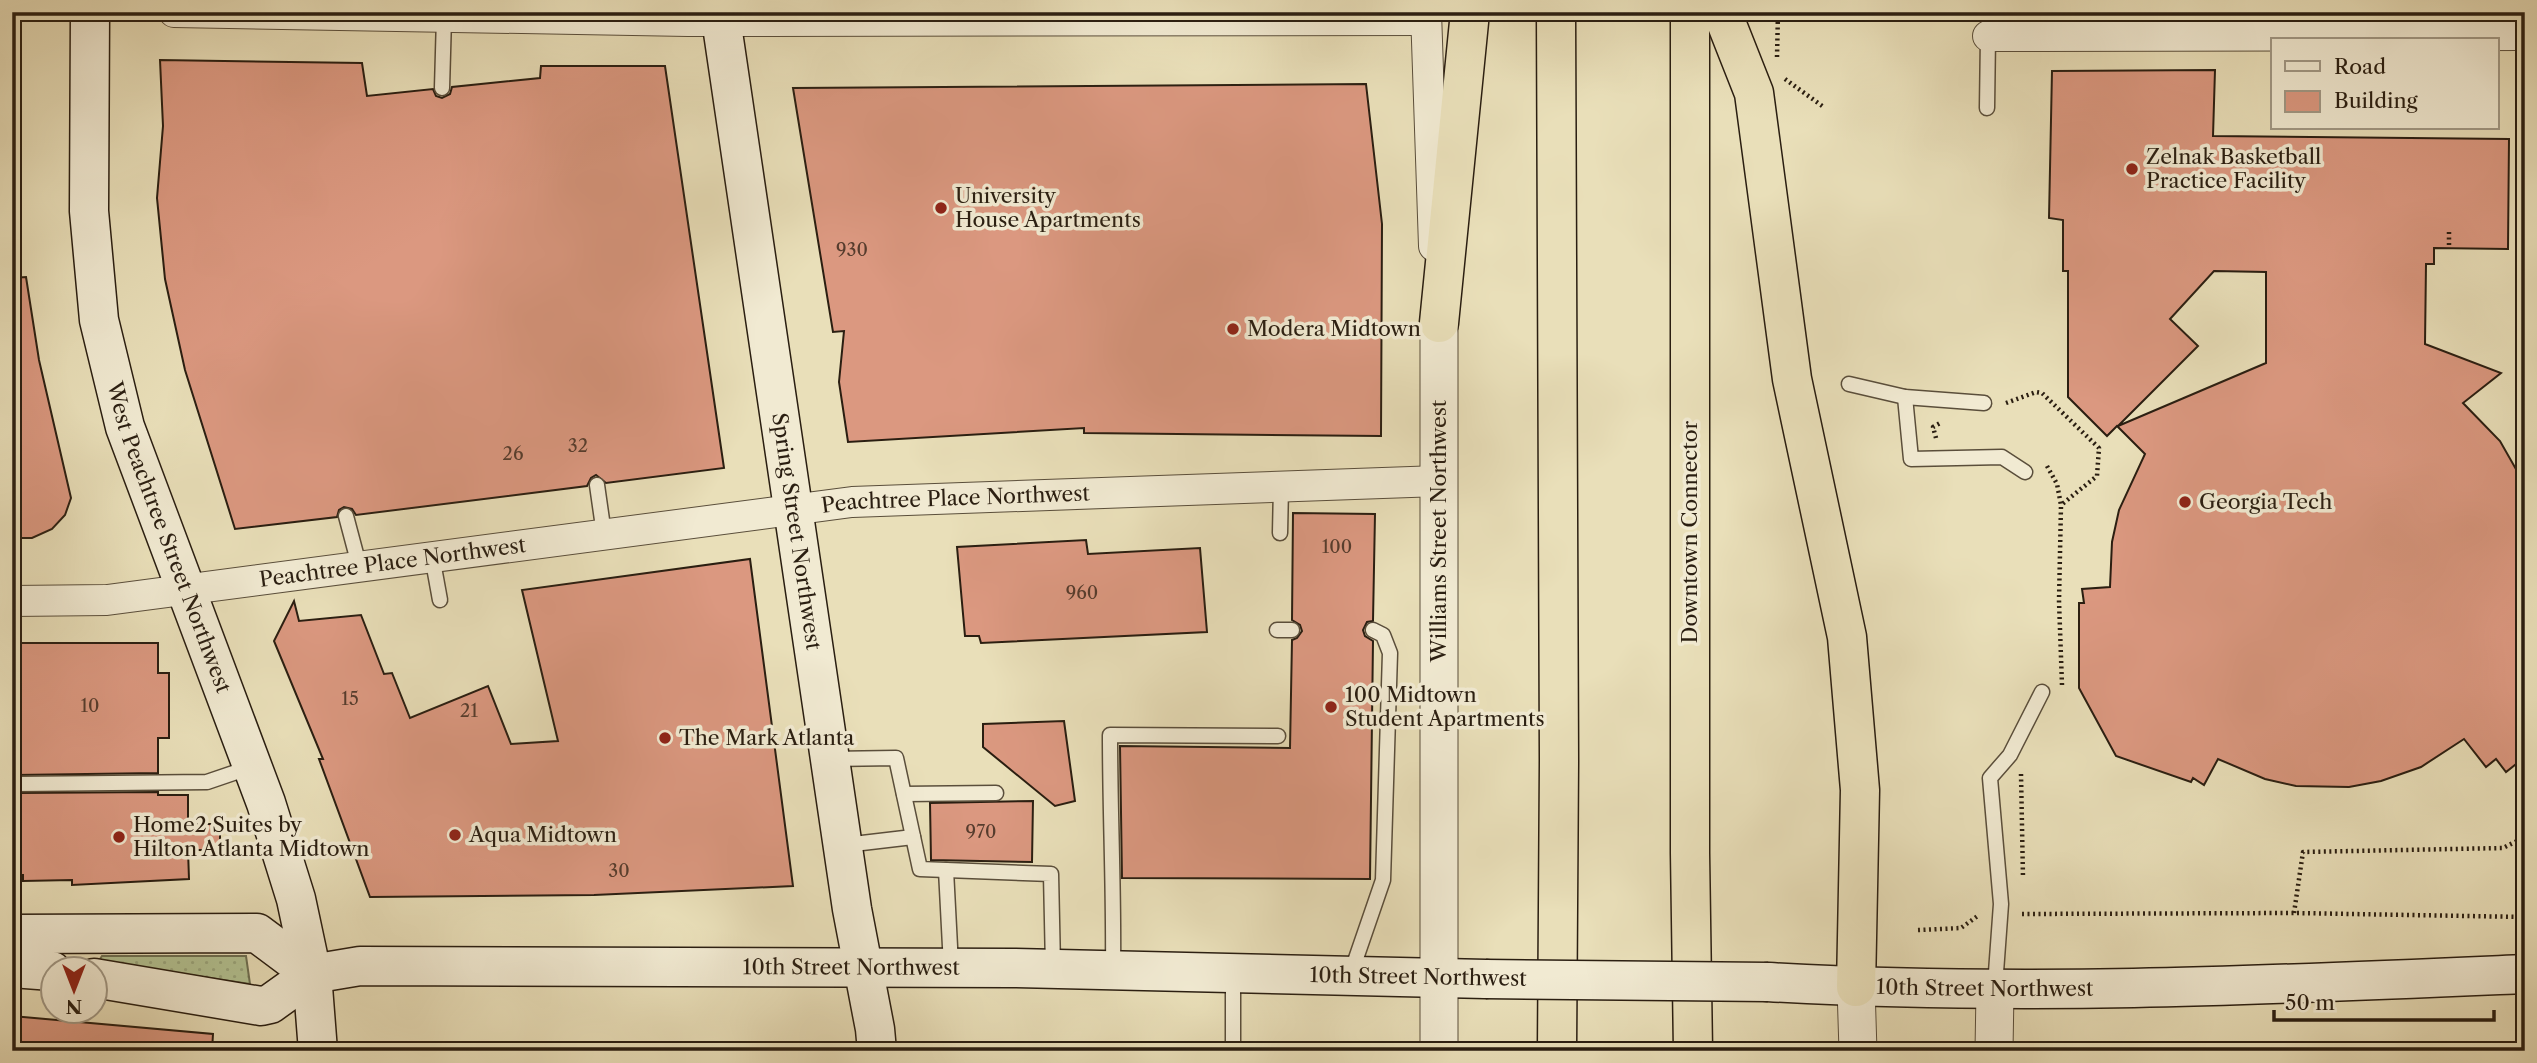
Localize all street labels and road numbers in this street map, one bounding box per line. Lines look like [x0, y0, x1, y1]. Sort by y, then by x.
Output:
street label: West Peachtree Street Northwest [102, 378, 237, 697]
street label: Williams Street Northwest [1426, 399, 1451, 663]
street label: Spring Street Northwest [767, 411, 827, 652]
street label: Downtown Connector [1677, 420, 1702, 643]
street label: Peachtree Place Northwest [820, 480, 1091, 518]
street label: Peachtree Place Northwest [258, 532, 528, 592]
street label: 10th Street Northwest [743, 954, 960, 980]
street label: 10th Street Northwest [1309, 962, 1527, 991]
street label: 10th Street Northwest [1876, 974, 2094, 1001]

